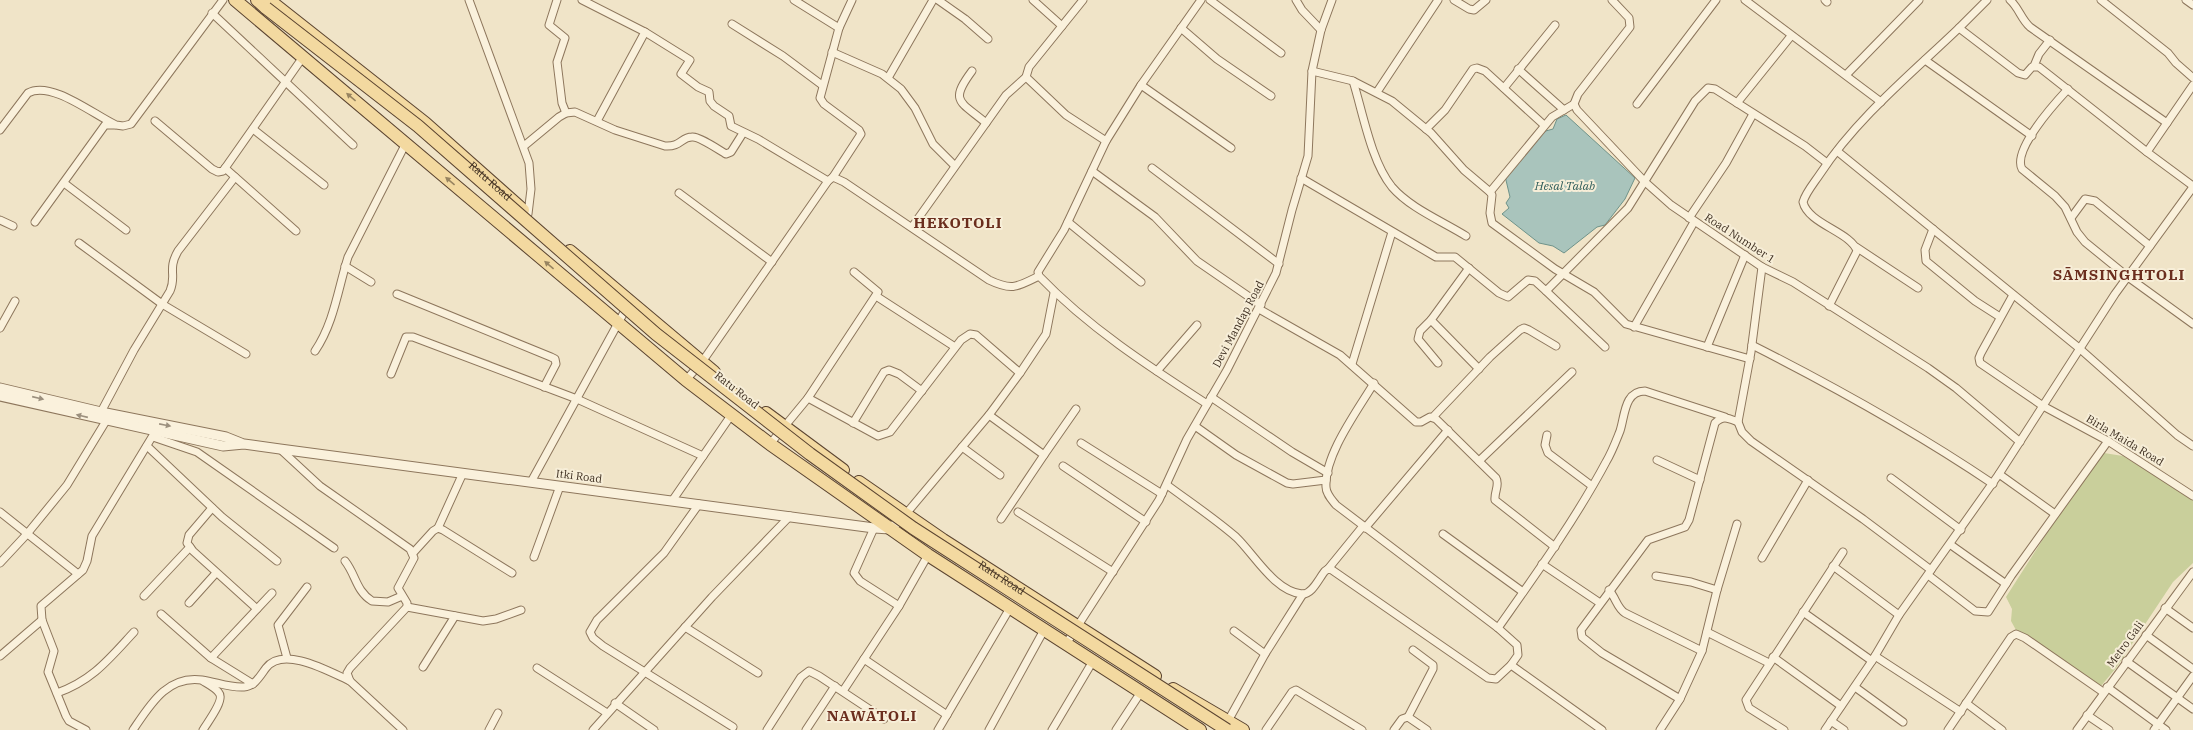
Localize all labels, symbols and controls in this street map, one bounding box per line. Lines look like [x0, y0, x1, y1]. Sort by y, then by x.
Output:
one-way arrow [346, 92, 356, 101]
street label: Ratu Road [466, 158, 515, 204]
one-way arrow [445, 176, 456, 185]
water label: Hesal Talab [1534, 178, 1595, 193]
street label: Road Number 1 [1702, 210, 1778, 266]
district label: HEKOTOLI [914, 213, 1002, 232]
one-way arrow [544, 260, 555, 269]
district label: SĀMSINGHTOLI [2053, 265, 2185, 284]
street label: Devi Mandap Road [1209, 278, 1267, 370]
street label: Ratu Road [712, 368, 762, 412]
one-way arrow [32, 395, 44, 401]
street label: Birla Maida Road [2084, 411, 2167, 469]
one-way arrow [76, 413, 88, 419]
one-way arrow [159, 423, 171, 429]
street label: Itki Road [555, 466, 603, 486]
street label: Ratu Road [976, 558, 1028, 598]
street label: Metro Gali [2104, 618, 2147, 670]
district label: NAWĀTOLI [827, 706, 917, 725]

